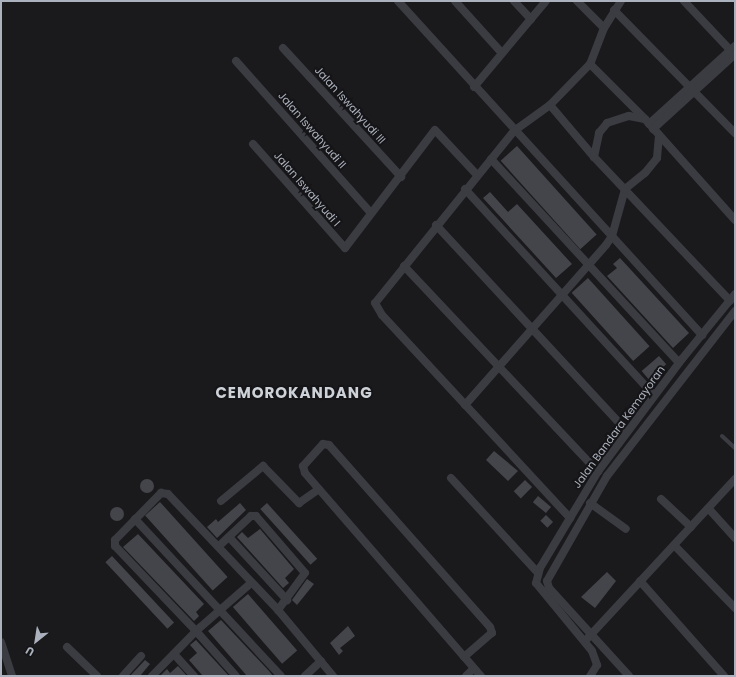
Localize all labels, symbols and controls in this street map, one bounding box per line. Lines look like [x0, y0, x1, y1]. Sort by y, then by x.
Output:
street label: Jalan Iswahyudi III [312, 64, 388, 146]
street label: Jalan Iswahyudi II [275, 89, 349, 171]
street label: Jalan Iswahyudi I [271, 149, 343, 229]
street label: Jalan Bandara Kemayoran [570, 363, 668, 491]
district label: CEMOROKANDANG [215, 384, 373, 402]
north arrow [16, 621, 56, 661]
text: U [23, 643, 37, 660]

